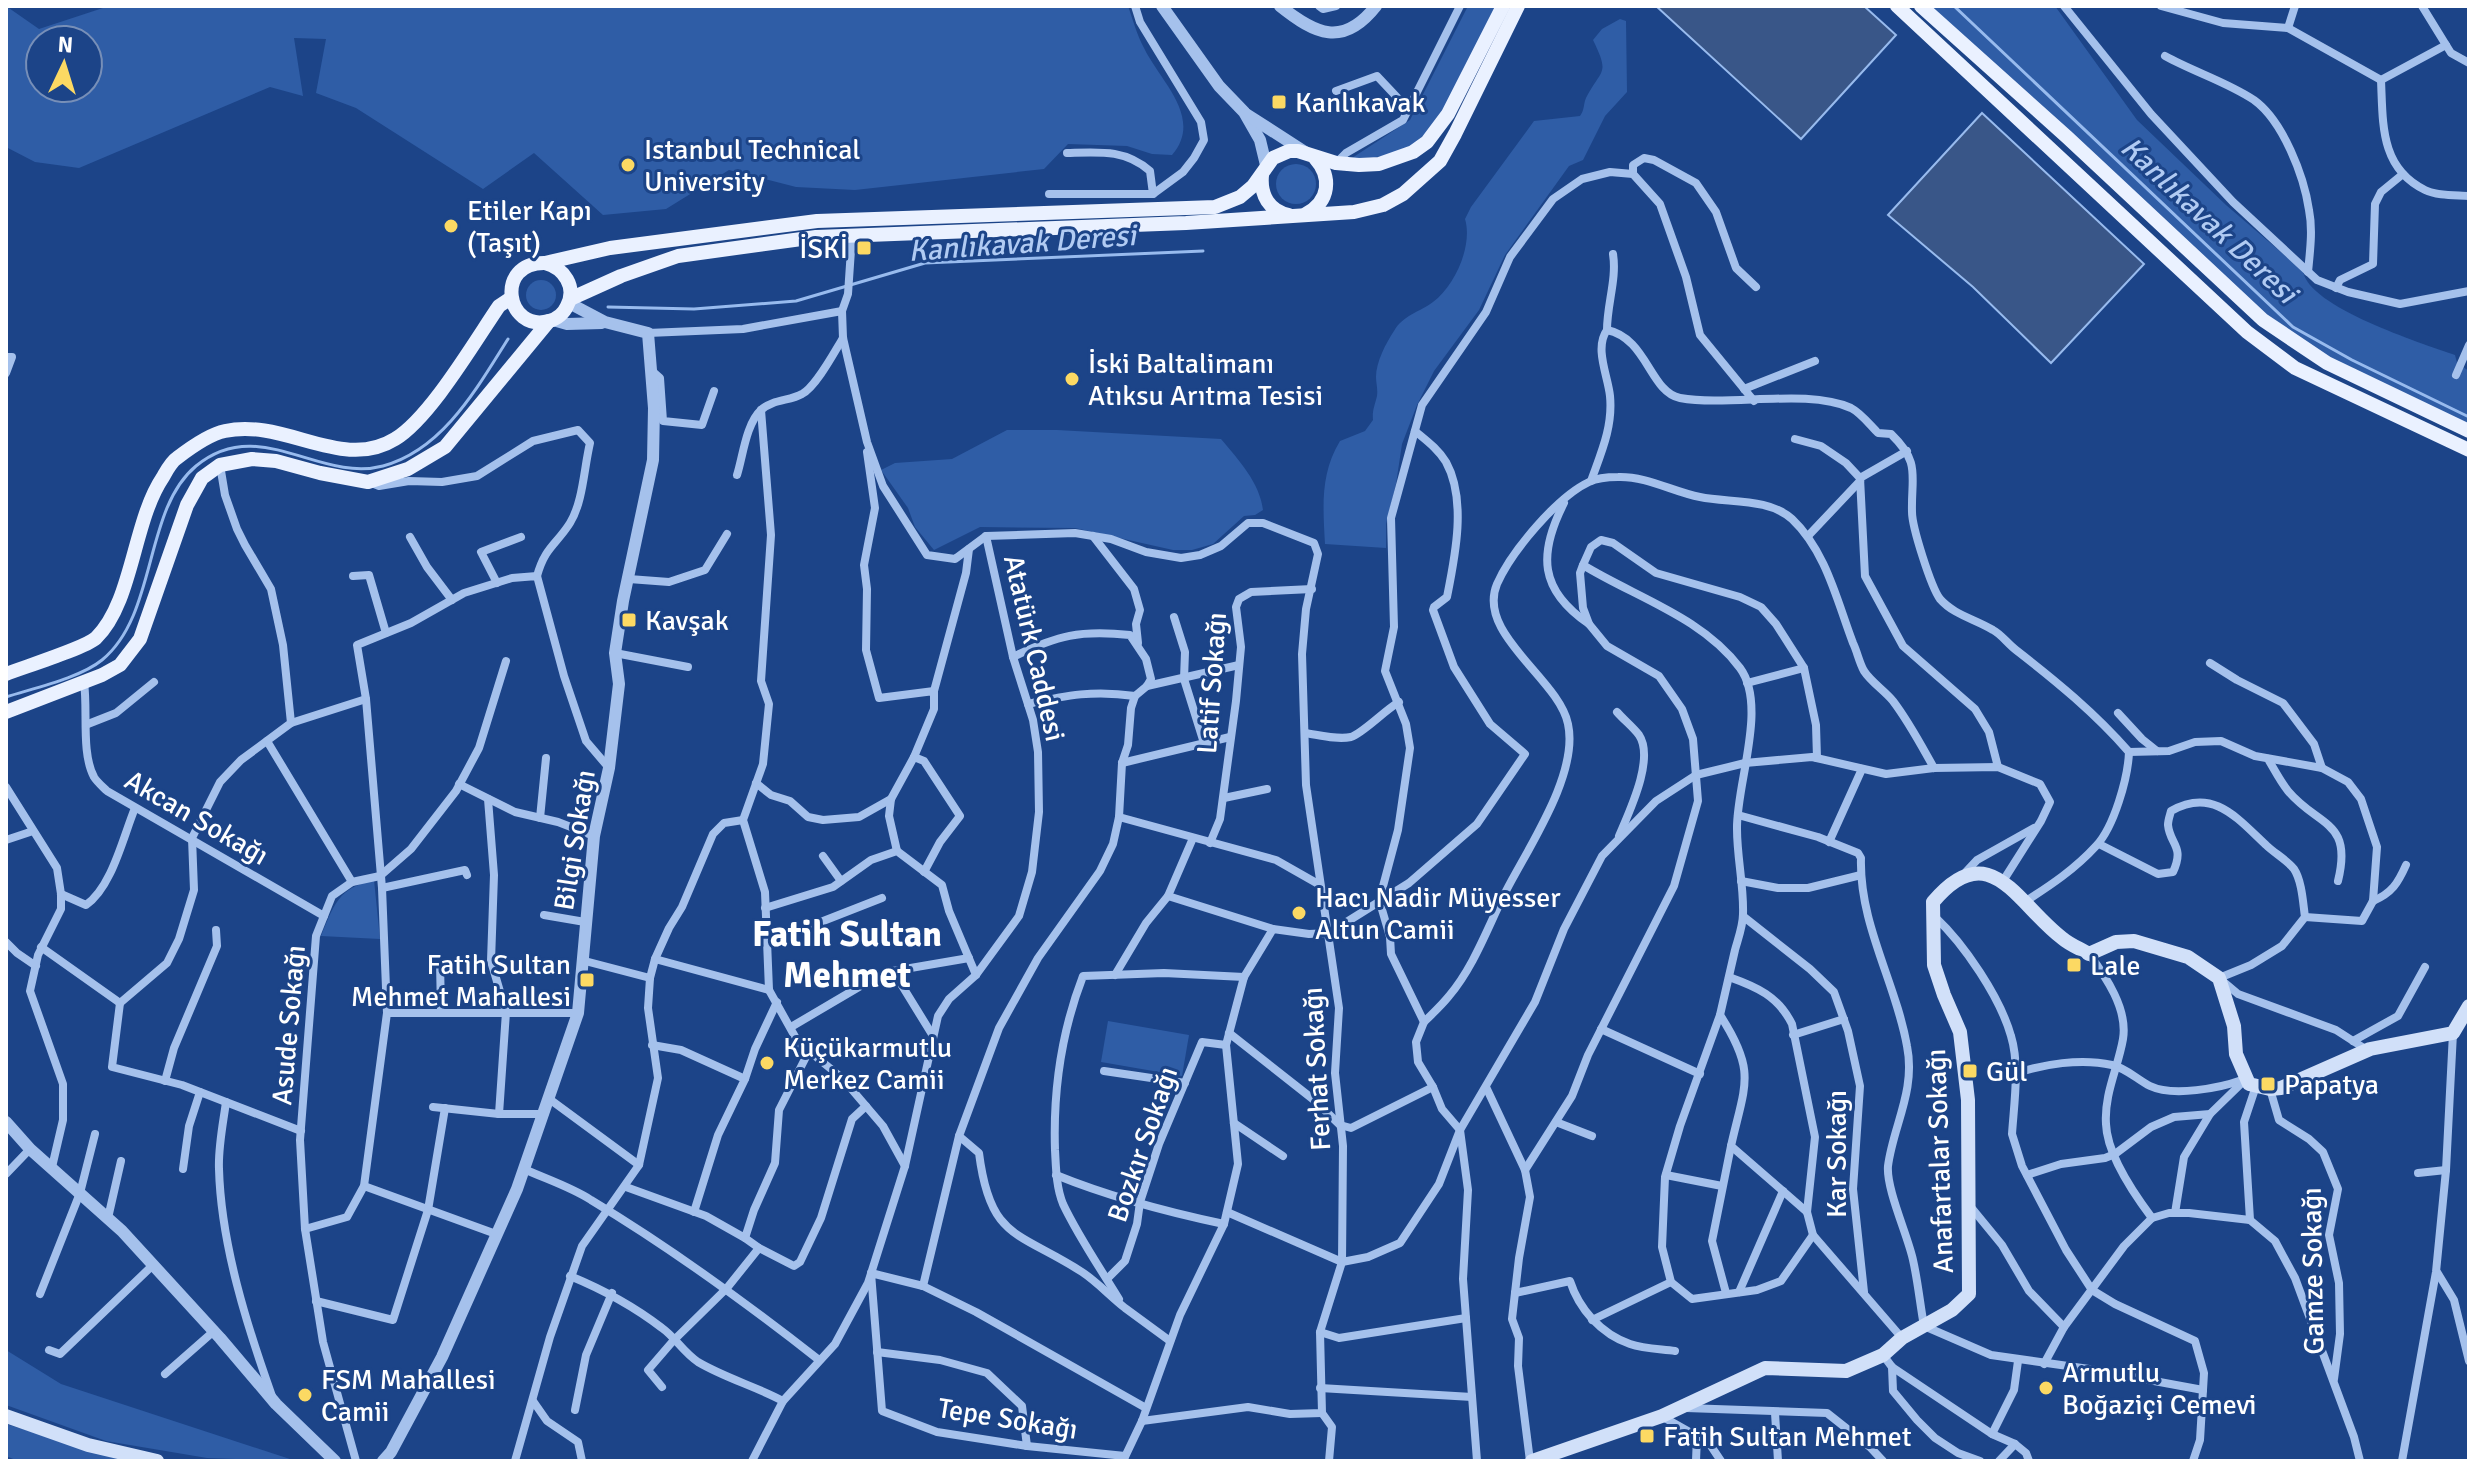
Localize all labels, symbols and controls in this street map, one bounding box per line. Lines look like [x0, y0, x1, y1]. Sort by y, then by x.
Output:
north arrow [24, 24, 104, 104]
text: N [57, 31, 74, 59]
place label: Kanlıkavak [1295, 86, 1426, 120]
marker: Kanlıkavak [1270, 93, 1288, 111]
water label: Kanlıkavak Deresi [2113, 129, 2307, 314]
place label: Istanbul Technical University [644, 133, 861, 199]
marker: Istanbul Technical University [619, 156, 637, 174]
place label: Etiler Kapı (Taşıt) [467, 194, 592, 260]
marker: Etiler Kapı (Taşıt) [442, 217, 460, 235]
water label: Kanlıkavak Deresi [907, 217, 1140, 270]
place label: İSKİ [799, 232, 848, 266]
marker: İSKİ [855, 239, 873, 257]
place label: İski Baltalimanı Atıksu Arıtma Tesisi [1088, 347, 1323, 413]
marker: İski Baltalimanı Atıksu Arıtma Tesisi [1063, 370, 1081, 388]
street label: Atatürk Caddesi [996, 552, 1072, 745]
place label: Kavşak [645, 604, 729, 638]
marker: Kavşak [620, 611, 638, 629]
street label: Latif Sokağı [1190, 611, 1234, 755]
street label: Akcan Sokağı [119, 763, 274, 873]
street label: Bilgi Sokağı [547, 768, 603, 913]
place label: Hacı Nadir Müyesser Altun Camii [1315, 881, 1561, 947]
marker: Hacı Nadir Müyesser Altun Camii [1290, 904, 1308, 922]
district label: Fatih Sultan Mehmet [752, 912, 942, 998]
street label: Asude Sokağı [265, 944, 313, 1106]
place label: Fatih Sultan Mehmet Mahallesi [351, 948, 571, 1014]
place label: Lale [2090, 949, 2140, 983]
marker: Lale [2065, 956, 2083, 974]
marker: Fatih Sultan Mehmet Mahallesi [578, 971, 596, 989]
street label: Ferhat Sokağı [1296, 986, 1338, 1152]
place label: Küçükarmutlu Merkez Camii [783, 1031, 952, 1097]
street label: Anafartalar Sokağı [1919, 1048, 1961, 1274]
marker: Küçükarmutlu Merkez Camii [758, 1054, 776, 1072]
place label: Gül [1986, 1055, 2028, 1089]
street label: Bozkır Sokağı [1100, 1062, 1185, 1226]
marker: Gül [1961, 1062, 1979, 1080]
place label: Papatya [2284, 1068, 2379, 1102]
marker: Papatya [2259, 1075, 2277, 1093]
street label: Kar Sokağı [1820, 1090, 1854, 1218]
street label: Gamze Sokağı [2295, 1187, 2331, 1355]
place label: Armutlu Boğaziçi Cemevi [2062, 1356, 2257, 1422]
place label: FSM Mahallesi Camii [321, 1363, 496, 1429]
marker: Armutlu Boğaziçi Cemevi [2037, 1379, 2055, 1397]
marker: FSM Mahallesi Camii [296, 1386, 314, 1404]
street label: Tepe Sokağı [936, 1391, 1080, 1447]
place label: Fatih Sultan Mehmet [1663, 1420, 1912, 1454]
marker: Fatih Sultan Mehmet [1638, 1427, 1656, 1445]

